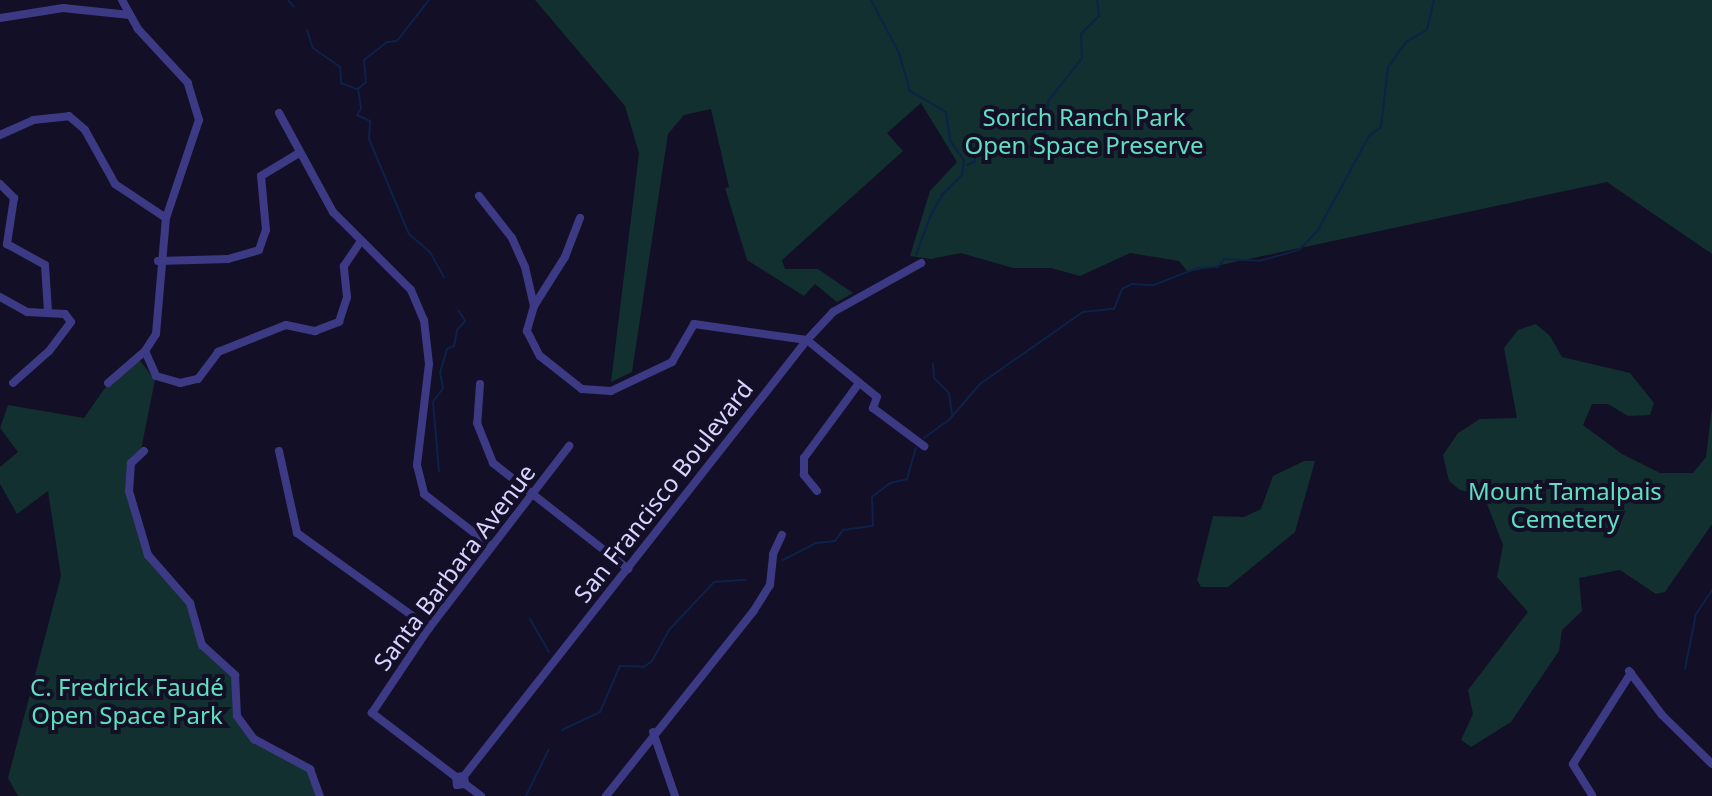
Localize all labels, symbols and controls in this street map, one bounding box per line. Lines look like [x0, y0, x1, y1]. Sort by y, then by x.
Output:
park label: Sorich Ranch Park Open Space Preserve [965, 103, 1203, 159]
street label: San Francisco Boulevard [567, 374, 759, 608]
street label: Santa Barbara Avenue [367, 458, 541, 676]
park label: Mount Tamalpais Cemetery [1468, 477, 1662, 533]
park label: C. Fredrick Faudé Open Space Park [30, 673, 224, 729]

